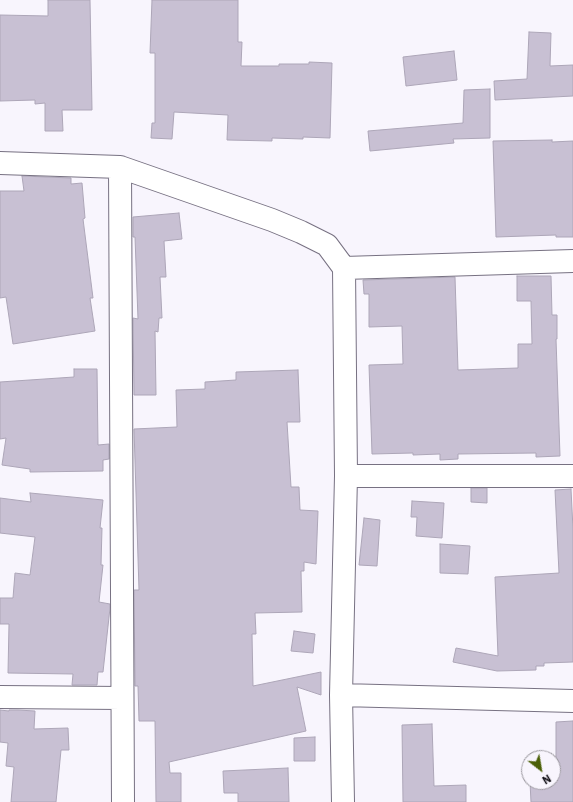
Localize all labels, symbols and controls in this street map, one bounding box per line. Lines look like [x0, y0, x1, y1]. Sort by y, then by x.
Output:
north arrow [521, 750, 561, 790]
text: N [540, 771, 554, 787]

